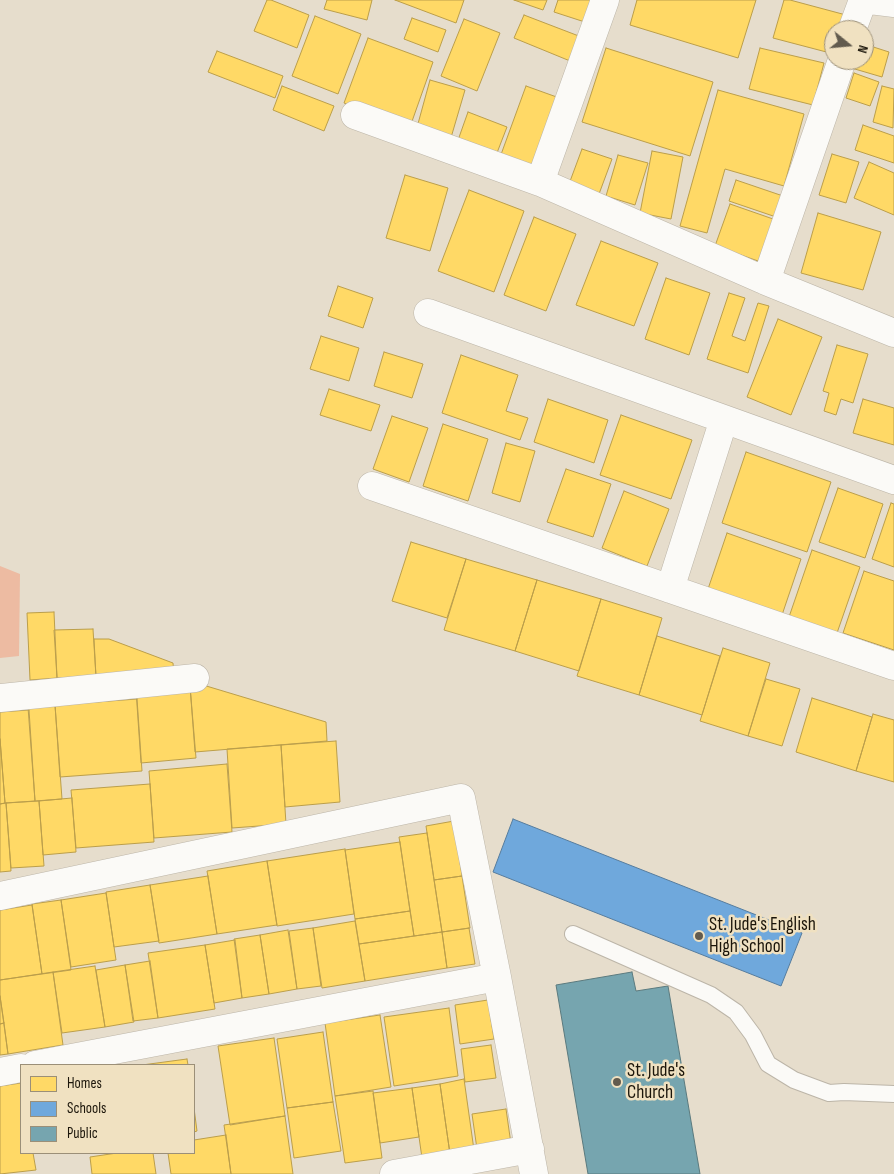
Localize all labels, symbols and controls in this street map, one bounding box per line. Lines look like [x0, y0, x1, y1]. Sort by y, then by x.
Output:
north arrow [824, 20, 874, 70]
text: N [854, 43, 872, 55]
place label: St. Jude's English High School [709, 914, 816, 958]
marker: St. Jude's English High School [693, 930, 705, 942]
place label: St. Jude's Church [627, 1060, 685, 1104]
legend [20, 1064, 195, 1154]
text: Homes [67, 1074, 102, 1093]
marker: St. Jude's Church [611, 1076, 623, 1088]
text: Schools [67, 1099, 106, 1118]
text: Public [67, 1124, 98, 1143]

